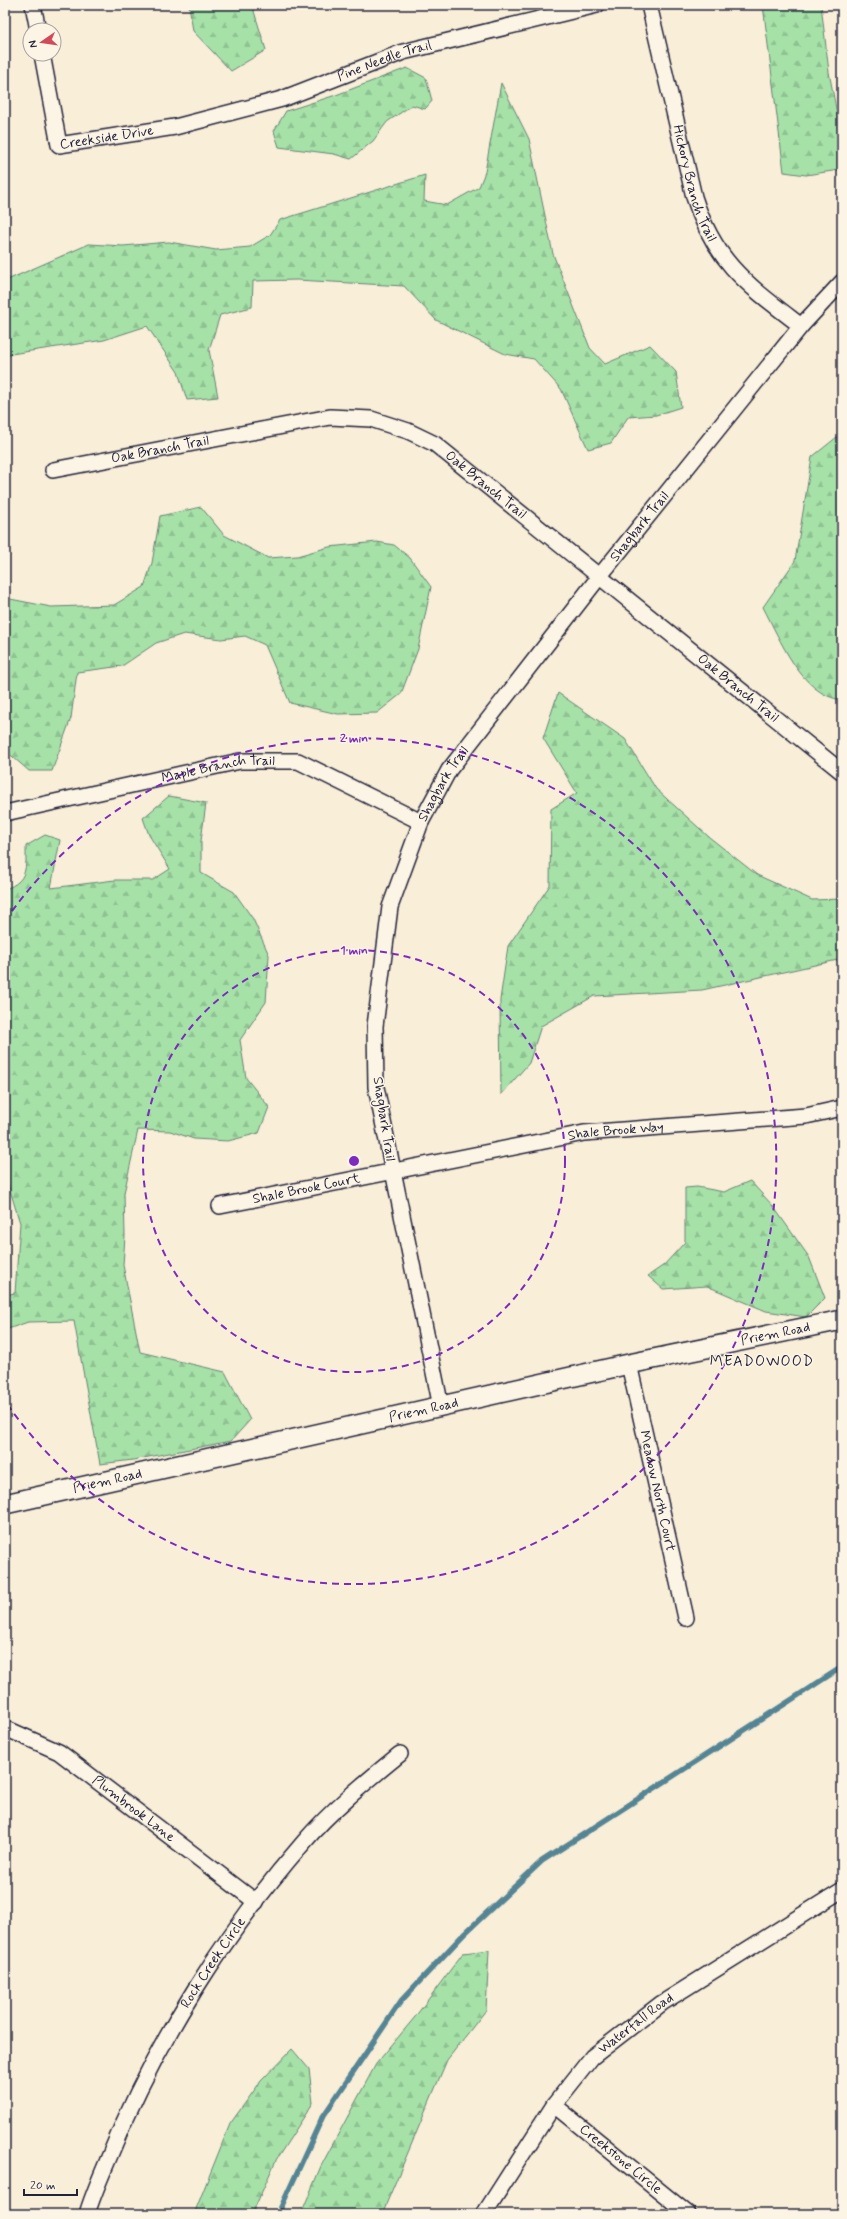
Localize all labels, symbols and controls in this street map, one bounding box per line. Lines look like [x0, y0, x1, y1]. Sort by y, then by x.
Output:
north arrow [22, 22, 62, 62]
street label: Pine Needle Trail [334, 36, 434, 86]
text: N [26, 39, 41, 49]
street label: Creekside Drive [59, 121, 156, 154]
street label: Hickory Branch Trail [668, 123, 721, 245]
street label: Oak Branch Trail [110, 431, 211, 468]
street label: Oak Branch Trail [441, 447, 530, 523]
street label: Shagbark Trail [606, 488, 673, 566]
street label: Oak Branch Trail [694, 650, 782, 726]
text: 2 min [340, 731, 368, 747]
street label: Shagbark Trail [414, 743, 473, 825]
street label: Maple Branch Trail [160, 751, 275, 787]
text: 1 min [340, 943, 368, 959]
street label: Shagbark Trail [367, 1076, 400, 1163]
street label: Shale Brook Way [566, 1118, 664, 1145]
centre of rings [347, 1154, 361, 1168]
street label: Shale Brook Court [251, 1169, 362, 1208]
street label: Priem Road [739, 1318, 812, 1350]
district label: MEADOWOOD [710, 1352, 814, 1372]
street label: Priem Road [387, 1394, 460, 1427]
street label: Meadow North Court [635, 1429, 680, 1553]
street label: Priem Road [71, 1465, 144, 1498]
street label: Plumbrook Lane [88, 1771, 179, 1847]
street label: Rock Creek Circle [177, 1914, 250, 2011]
street label: Waterfall Road [595, 1989, 677, 2058]
street label: Creekstone Circle [576, 2120, 666, 2198]
scale bar [24, 2171, 77, 2197]
text: 20 m [30, 2178, 56, 2194]

